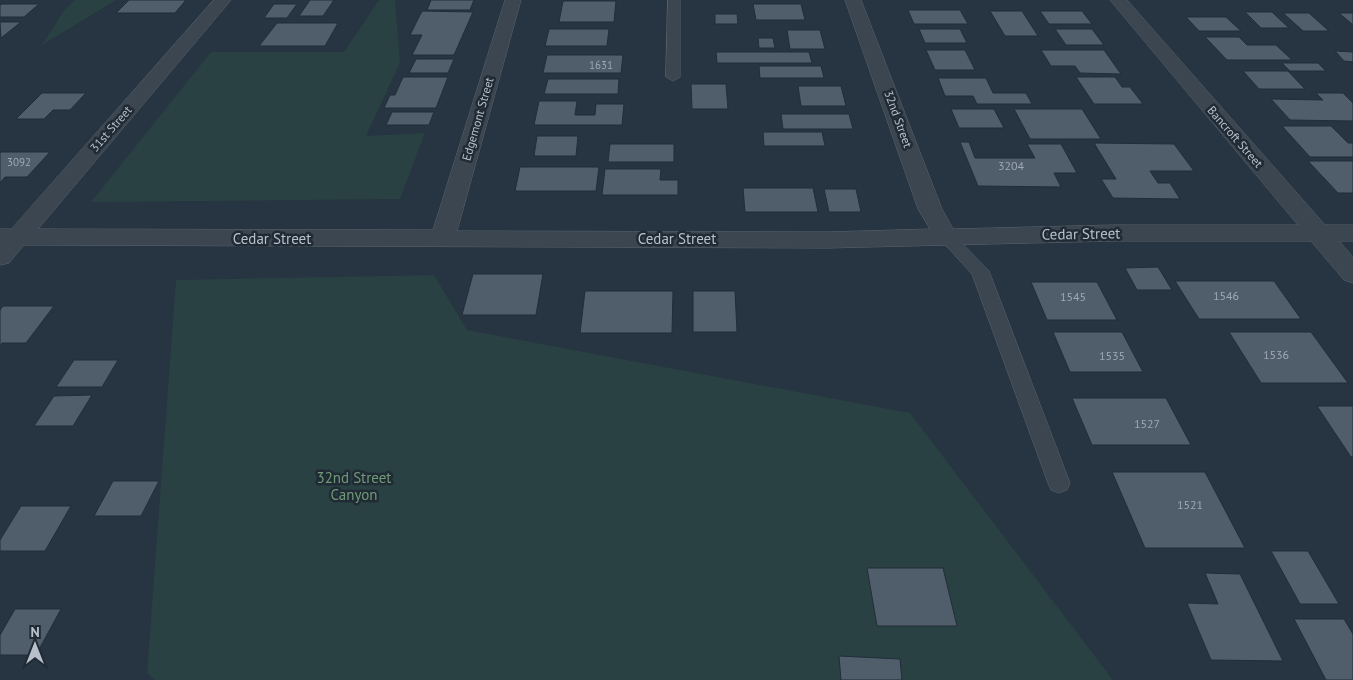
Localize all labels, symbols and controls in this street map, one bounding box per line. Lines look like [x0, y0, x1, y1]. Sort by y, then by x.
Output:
house number: 1631 [589, 58, 613, 72]
street label: Edgemont Street [458, 75, 497, 162]
street label: 32nd Street [881, 88, 916, 150]
street label: 31st Street [87, 103, 135, 155]
street label: Bancroft Street [1204, 103, 1266, 171]
house number: 3092 [7, 155, 31, 169]
house number: 3204 [998, 158, 1025, 173]
street label: Cedar Street [1042, 223, 1120, 244]
street label: Cedar Street [233, 229, 311, 248]
street label: Cedar Street [638, 229, 716, 248]
house number: 1546 [1213, 288, 1239, 303]
house number: 1545 [1060, 289, 1086, 304]
house number: 1536 [1263, 347, 1289, 362]
house number: 1535 [1099, 348, 1125, 363]
house number: 1527 [1134, 416, 1160, 431]
park label: 32nd Street Canyon [317, 468, 391, 504]
house number: 1521 [1177, 497, 1203, 512]
north arrow [10, 620, 60, 670]
text: N [30, 623, 40, 641]

